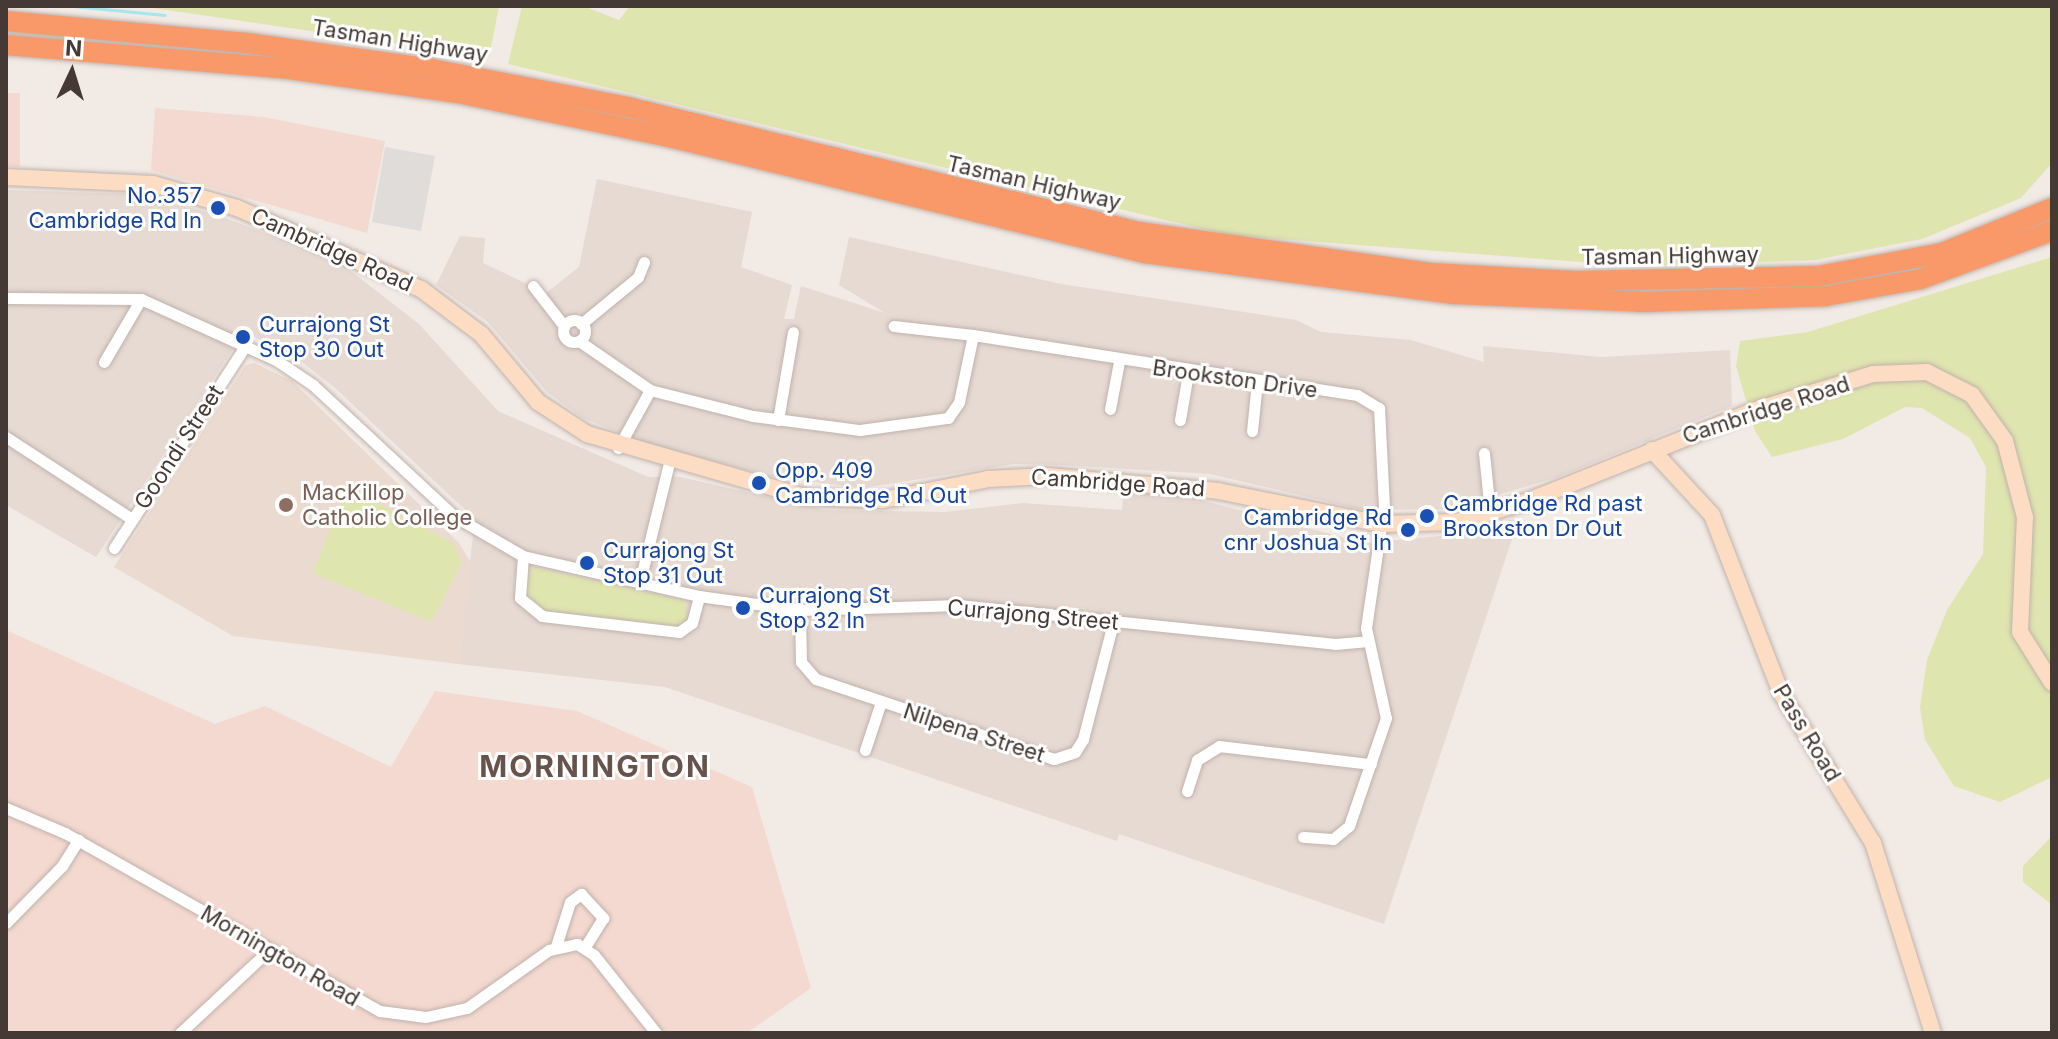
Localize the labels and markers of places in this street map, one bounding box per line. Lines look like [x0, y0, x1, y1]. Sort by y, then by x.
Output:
place label: No.357 Cambridge Rd In [29, 182, 202, 234]
marker: No.357 Cambridge Rd In [209, 199, 227, 217]
place label: Currajong St Stop 30 Out [259, 311, 390, 362]
marker: Currajong St Stop 30 Out [234, 328, 252, 346]
place label: Opp. 409 Cambridge Rd Out [775, 457, 967, 508]
marker: Opp. 409 Cambridge Rd Out [750, 474, 768, 492]
place label: MacKillop Catholic College [302, 479, 472, 530]
place label: Cambridge Rd past Brookston Dr Out [1443, 490, 1642, 542]
marker: MacKillop Catholic College [277, 496, 295, 514]
place label: Cambridge Rd cnr Joshua St In [1224, 504, 1392, 556]
marker: Cambridge Rd past Brookston Dr Out [1418, 507, 1436, 525]
marker: Cambridge Rd cnr Joshua St In [1399, 521, 1417, 539]
place label: Currajong St Stop 31 Out [603, 537, 734, 588]
marker: Currajong St Stop 31 Out [578, 554, 596, 572]
place label: Currajong St Stop 32 In [759, 582, 890, 634]
marker: Currajong St Stop 32 In [734, 599, 752, 617]

